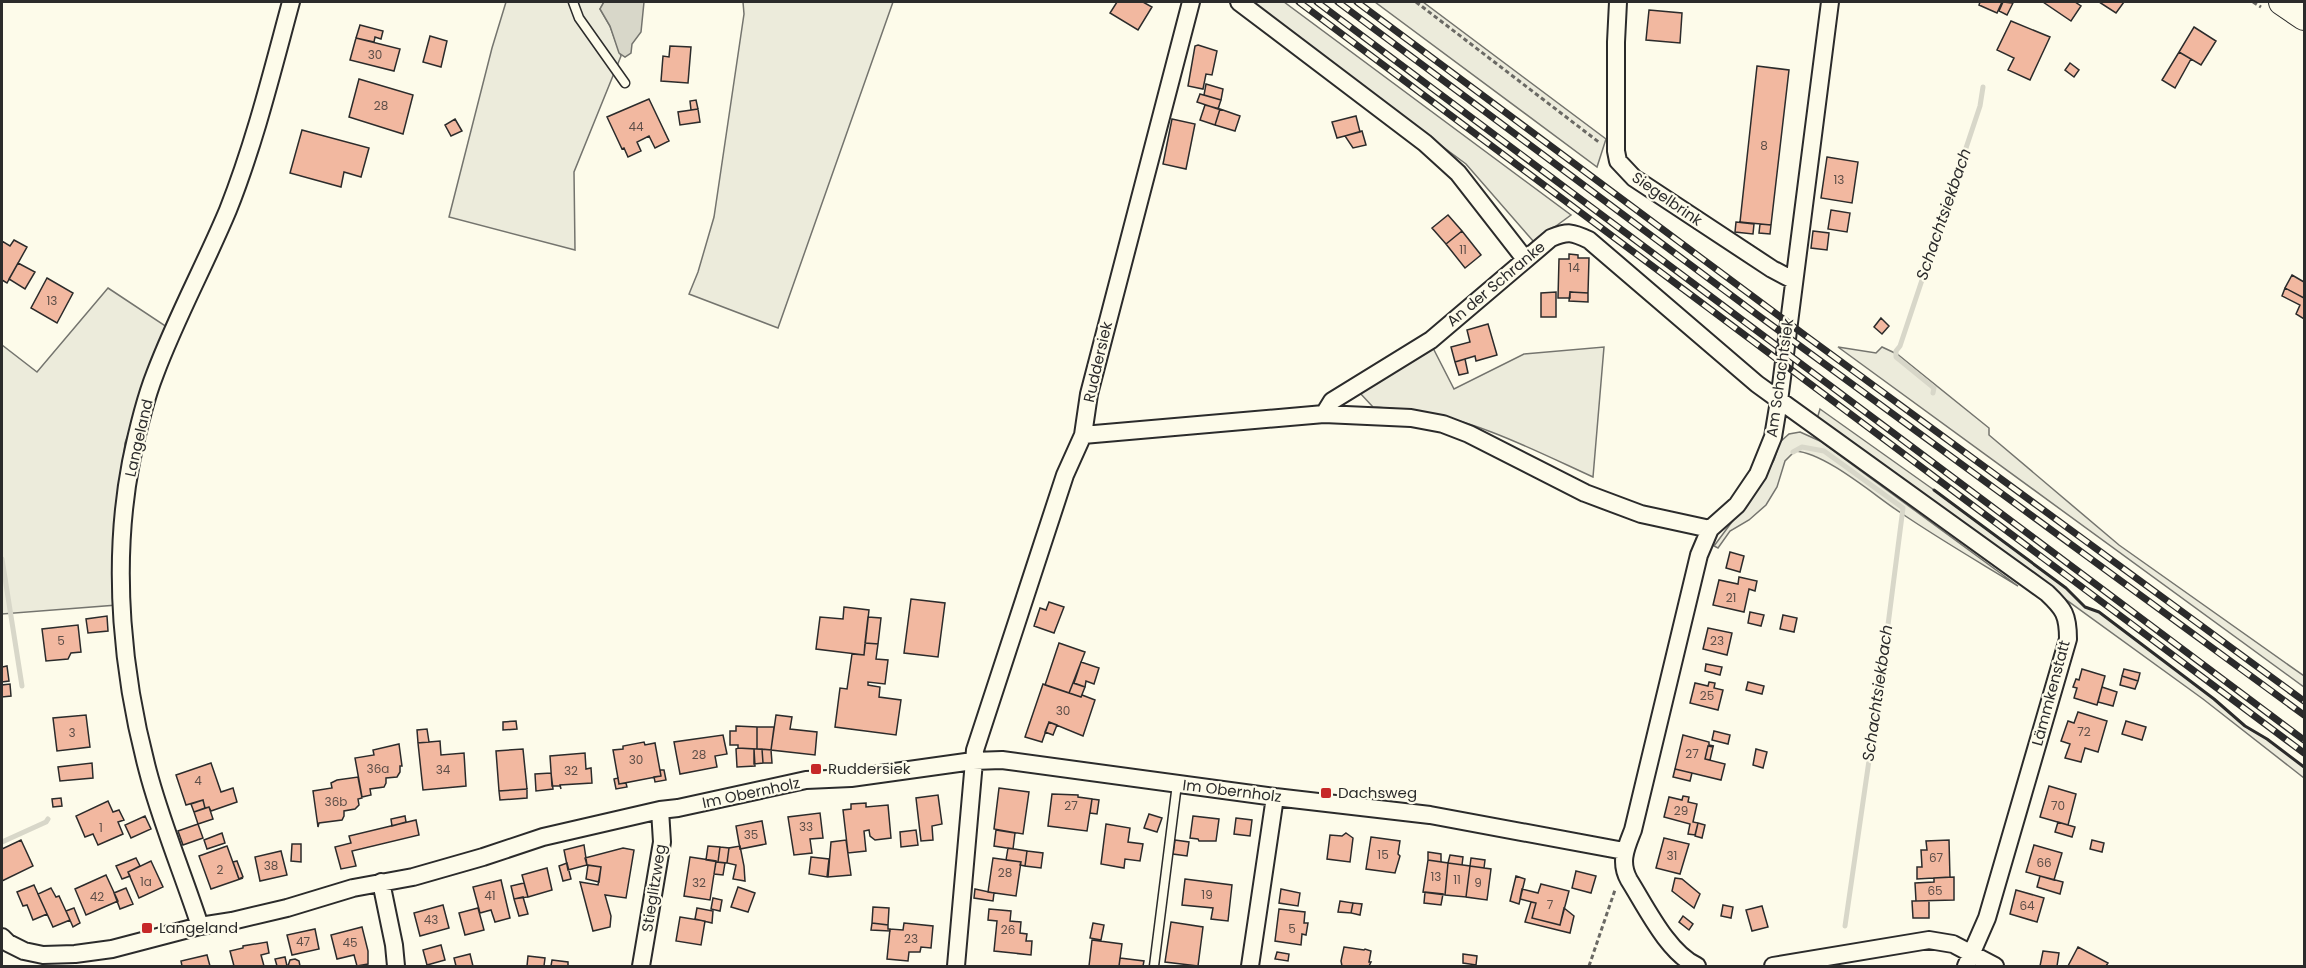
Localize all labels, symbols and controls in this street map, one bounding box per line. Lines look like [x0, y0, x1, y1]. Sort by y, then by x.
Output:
house number: 30 [368, 46, 382, 63]
house number: 28 [374, 97, 388, 114]
house number: 44 [628, 118, 644, 135]
house number: 8 [1760, 137, 1768, 154]
water label: Schachtsiekbach [1910, 145, 1977, 283]
street label: Siegelbrink [1628, 167, 1707, 231]
house number: 13 [1834, 171, 1844, 188]
street label: An der Schranke [1442, 236, 1549, 331]
house number: 11 [1459, 241, 1467, 258]
house number: 14 [1568, 259, 1580, 276]
house number: 13 [47, 292, 57, 309]
street label: Am Schachtsiek [1761, 317, 1798, 439]
street label: Ruddersiek [1078, 319, 1117, 404]
street label: Langeland [119, 397, 158, 479]
house number: 21 [1726, 589, 1736, 606]
water label: Schachtsiekbach [1857, 623, 1898, 763]
house number: 5 [57, 632, 65, 649]
house number: 23 [1710, 632, 1724, 649]
street label: Lämmkenstatt [2026, 638, 2075, 748]
house number: 25 [1700, 687, 1714, 704]
house number: 30 [1056, 702, 1070, 719]
house number: 72 [2077, 723, 2091, 740]
house number: 3 [68, 724, 76, 741]
house number: 27 [1685, 745, 1699, 762]
house number: 28 [692, 746, 706, 763]
house number: 30 [629, 751, 643, 768]
place label: Ruddersiek [828, 758, 911, 779]
house number: 36a [367, 760, 389, 777]
house number: 34 [436, 761, 451, 778]
house number: 32 [564, 762, 578, 779]
marker: Ruddersiek [809, 762, 823, 776]
house number: 4 [194, 772, 202, 789]
street label: Im Obernholz [700, 772, 802, 813]
street label: Im Obernholz [1182, 774, 1283, 807]
place label: Dachsweg [1338, 782, 1417, 803]
marker: Dachsweg [1319, 786, 1333, 800]
house number: 36b [325, 793, 347, 810]
house number: 27 [1064, 797, 1078, 814]
house number: 70 [2051, 797, 2065, 814]
house number: 29 [1674, 802, 1688, 819]
house number: 33 [799, 818, 813, 835]
house number: 1 [99, 819, 103, 836]
house number: 35 [744, 826, 758, 843]
street label: Stieglitzweg [636, 842, 671, 933]
house number: 15 [1377, 846, 1389, 863]
house number: 31 [1667, 847, 1677, 864]
house number: 67 [1929, 849, 1944, 866]
house number: 66 [2036, 854, 2052, 871]
house number: 38 [264, 857, 278, 874]
house number: 2 [217, 861, 224, 878]
house number: 28 [998, 864, 1012, 881]
house number: 13 [1431, 868, 1441, 885]
house number: 11 [1453, 871, 1461, 888]
house number: 1a [140, 873, 152, 890]
house number: 32 [692, 874, 706, 891]
house number: 9 [1474, 874, 1482, 891]
house number: 65 [1927, 882, 1943, 899]
house number: 19 [1201, 886, 1213, 903]
house number: 41 [484, 887, 496, 904]
house number: 42 [90, 888, 104, 905]
house number: 7 [1547, 896, 1554, 913]
house number: 64 [2019, 897, 2035, 914]
house number: 43 [424, 911, 438, 928]
place label: Langeland [159, 917, 238, 938]
house number: 5 [1288, 920, 1296, 937]
marker: Langeland [140, 921, 154, 935]
house number: 26 [1001, 921, 1015, 938]
house number: 23 [904, 930, 918, 947]
house number: 47 [296, 933, 310, 950]
house number: 45 [342, 934, 358, 951]

